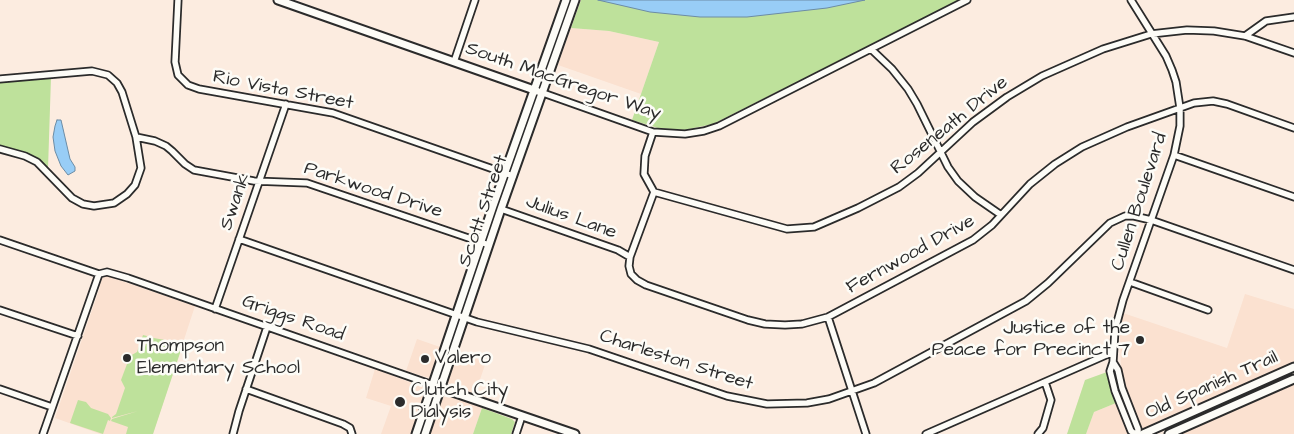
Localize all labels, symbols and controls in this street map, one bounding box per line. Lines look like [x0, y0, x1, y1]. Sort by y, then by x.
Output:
street label: South MacGregor Way [462, 38, 664, 126]
street label: Rio Vista Street [211, 66, 355, 116]
street label: Roseneath Drive [887, 72, 1013, 180]
street label: Cullen Boulevard [1107, 130, 1173, 274]
street label: Scott Street [454, 152, 514, 270]
street label: Parkwood Drive [301, 158, 445, 224]
street label: Swank [216, 171, 256, 233]
street label: Julius Lane [522, 191, 620, 245]
street label: Fernwood Drive [843, 210, 979, 300]
street label: Griggs Road [239, 291, 347, 347]
place label: Justice of the Peace for Precinct 7 [932, 318, 1130, 362]
street label: Charleston Street [596, 325, 756, 397]
marker: Justice of the Peace for Precinct 7 [1134, 334, 1146, 346]
place label: Thompson Elementary School [137, 336, 300, 380]
street label: Old Spanish Trail [1142, 347, 1282, 425]
place label: Valero [435, 348, 491, 370]
marker: Thompson Elementary School [121, 352, 133, 364]
marker: Valero [419, 353, 431, 365]
place label: Clutch City Dialysis [411, 380, 508, 424]
marker: Clutch City Dialysis [393, 395, 407, 409]

